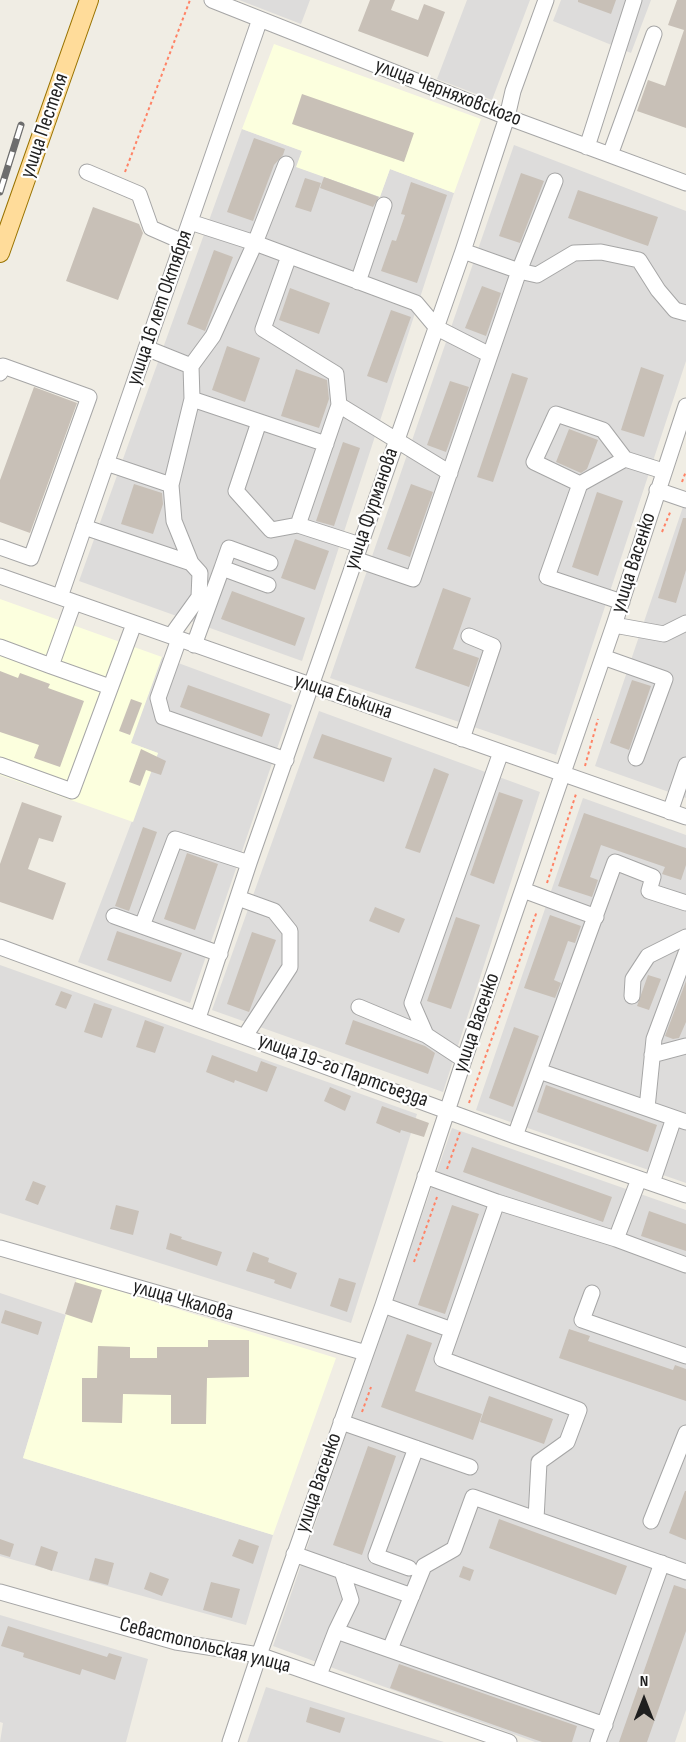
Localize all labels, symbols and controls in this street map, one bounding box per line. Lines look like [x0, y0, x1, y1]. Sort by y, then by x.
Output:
street label: улица Черняховского [371, 53, 525, 133]
street label: улица Пестеля [15, 70, 75, 182]
street label: улица 16 лет Октября [122, 227, 198, 389]
street label: улица Фурманова [339, 445, 405, 573]
street label: улица Васенко [606, 510, 662, 616]
street label: улица Елькина [291, 668, 395, 726]
street label: улица Васенко [448, 970, 506, 1076]
street label: улица 19-го Партсъезда [254, 1028, 432, 1114]
street label: улица Чкалова [130, 1275, 236, 1327]
street label: улица Васенко [290, 1430, 348, 1536]
street label: Севастопольская улица [117, 1613, 293, 1679]
north arrow [614, 1670, 674, 1730]
text: N [640, 1672, 648, 1691]

